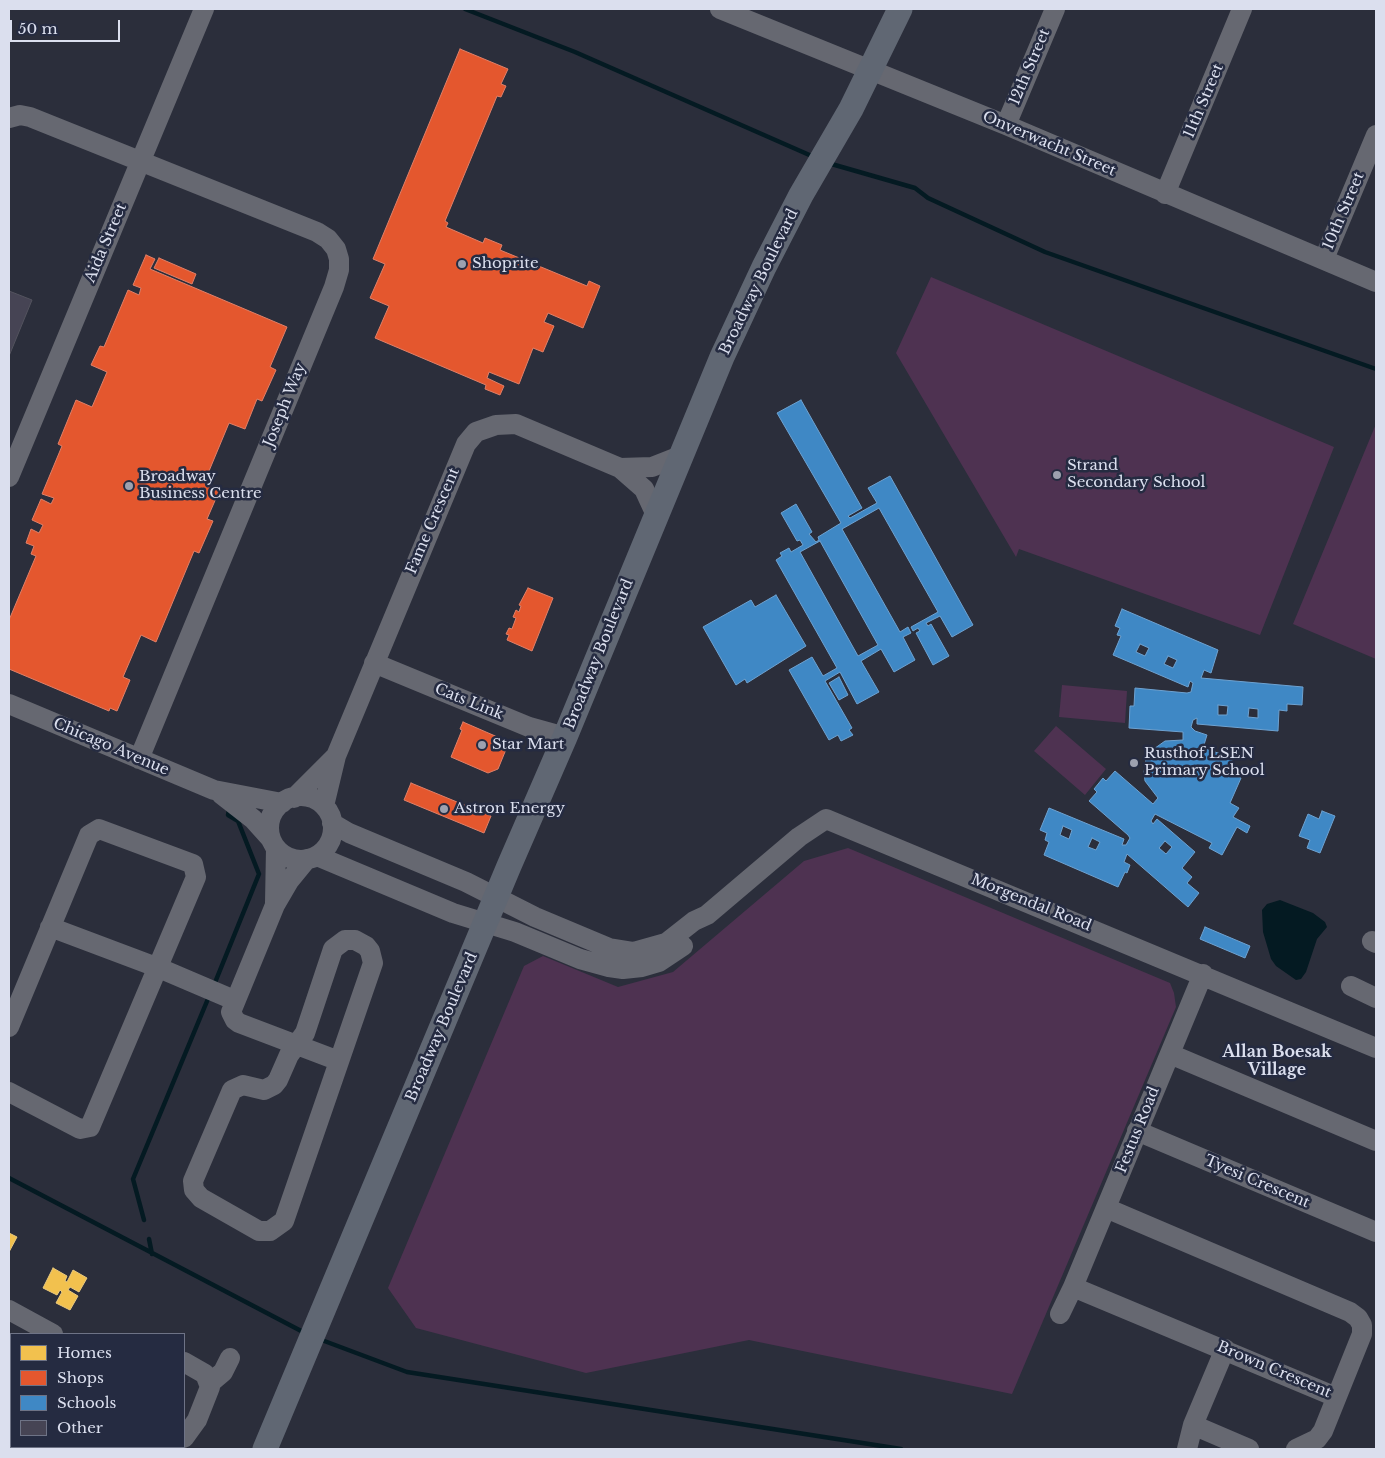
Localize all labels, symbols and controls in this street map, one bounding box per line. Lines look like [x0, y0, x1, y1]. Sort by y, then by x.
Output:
scale bar [12, 10, 122, 42]
text: 50 m [18, 19, 58, 38]
street label: 12th Street [1006, 26, 1054, 108]
street label: 11th Street [1180, 61, 1228, 141]
street label: Onverwacht Street [980, 108, 1118, 180]
street label: 10th Street [1320, 169, 1368, 253]
street label: Aida Street [81, 201, 131, 285]
street label: Broadway Boulevard [716, 206, 802, 358]
place label: Shoprite [472, 255, 539, 273]
marker: Shoprite [456, 258, 468, 270]
street label: Joseph Way [260, 360, 310, 450]
place label: Strand Secondary School [1067, 457, 1205, 492]
street label: Fame Crescent [402, 465, 464, 577]
place label: Broadway Business Centre [139, 468, 261, 503]
marker: Strand Secondary School [1051, 469, 1063, 481]
marker: Broadway Business Centre [123, 480, 135, 492]
street label: Broadway Boulevard [561, 576, 637, 732]
street label: Cats Link [432, 680, 506, 724]
street label: Chicago Avenue [50, 714, 172, 780]
place label: Star Mart [492, 736, 565, 754]
marker: Star Mart [476, 739, 488, 751]
place label: Rusthof LSEN Primary School [1144, 745, 1265, 780]
marker: Rusthof LSEN Primary School [1128, 757, 1140, 769]
place label: Astron Energy [454, 800, 565, 818]
marker: Astron Energy [438, 803, 450, 815]
street label: Morgendal Road [968, 871, 1094, 935]
street label: Broadway Boulevard [402, 950, 482, 1104]
district label: Allan Boesak Village [1222, 1042, 1332, 1080]
street label: Festus Road [1113, 1084, 1163, 1176]
street label: Tyesi Crescent [1202, 1152, 1312, 1212]
legend [10, 1333, 185, 1448]
street label: Brown Crescent [1214, 1338, 1334, 1402]
text: Homes [57, 1343, 112, 1362]
text: Shops [57, 1368, 104, 1387]
text: Schools [57, 1393, 116, 1412]
text: Other [57, 1418, 103, 1437]

